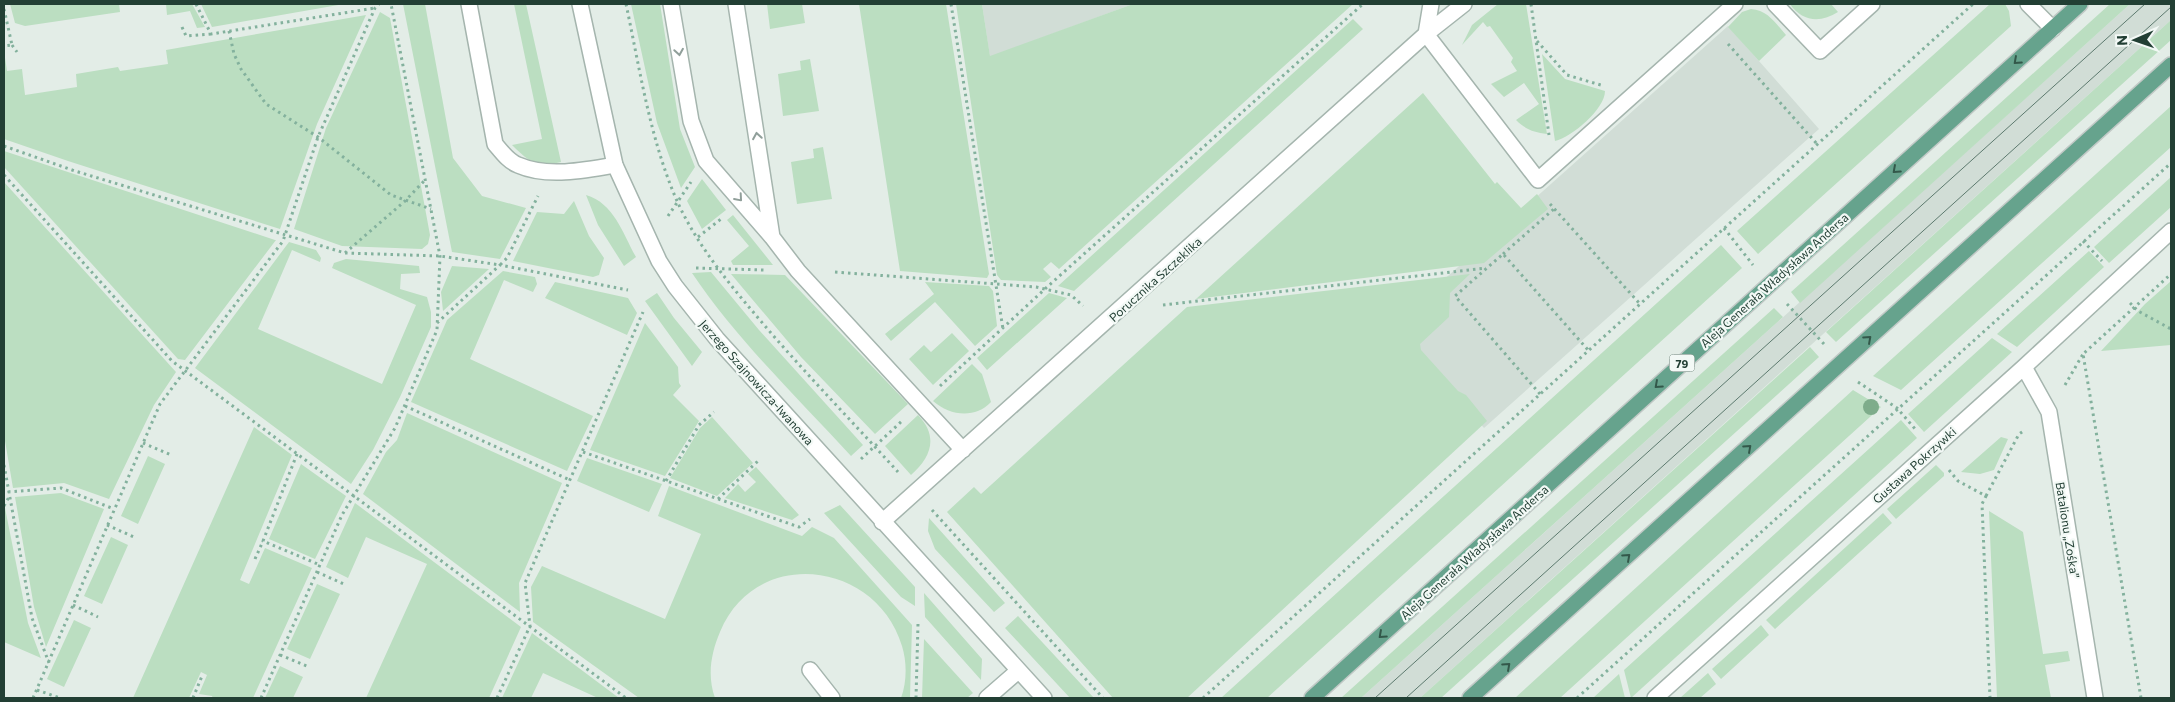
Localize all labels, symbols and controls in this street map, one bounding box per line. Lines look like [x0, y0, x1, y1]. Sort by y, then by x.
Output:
north arrow [2110, 15, 2160, 65]
text: N [2113, 35, 2130, 46]
one-way arrow [674, 47, 684, 56]
one-way arrow [2013, 55, 2022, 64]
one-way arrow [752, 132, 762, 141]
one-way arrow [1892, 164, 1901, 173]
one-way arrow [733, 193, 742, 202]
street label: Aleja Generała Władysława Andersa [1697, 210, 1851, 350]
street label: Porucznika Szczeklika [1106, 234, 1204, 324]
street label: Jerzego Szajnowicza-Iwanowa [696, 317, 817, 448]
one-way arrow [1863, 335, 1872, 344]
road number: 79 [1670, 354, 1694, 372]
one-way arrow [1655, 379, 1664, 388]
street label: Gustawa Pokrzywki [1869, 424, 1959, 506]
one-way arrow [1742, 444, 1751, 453]
street label: Batalionu „Zośka” [2053, 481, 2083, 579]
street label: Aleja Generała Władysława Andersa [1397, 482, 1551, 622]
one-way arrow [1622, 553, 1631, 562]
one-way arrow [1379, 629, 1388, 638]
one-way arrow [1501, 662, 1510, 671]

